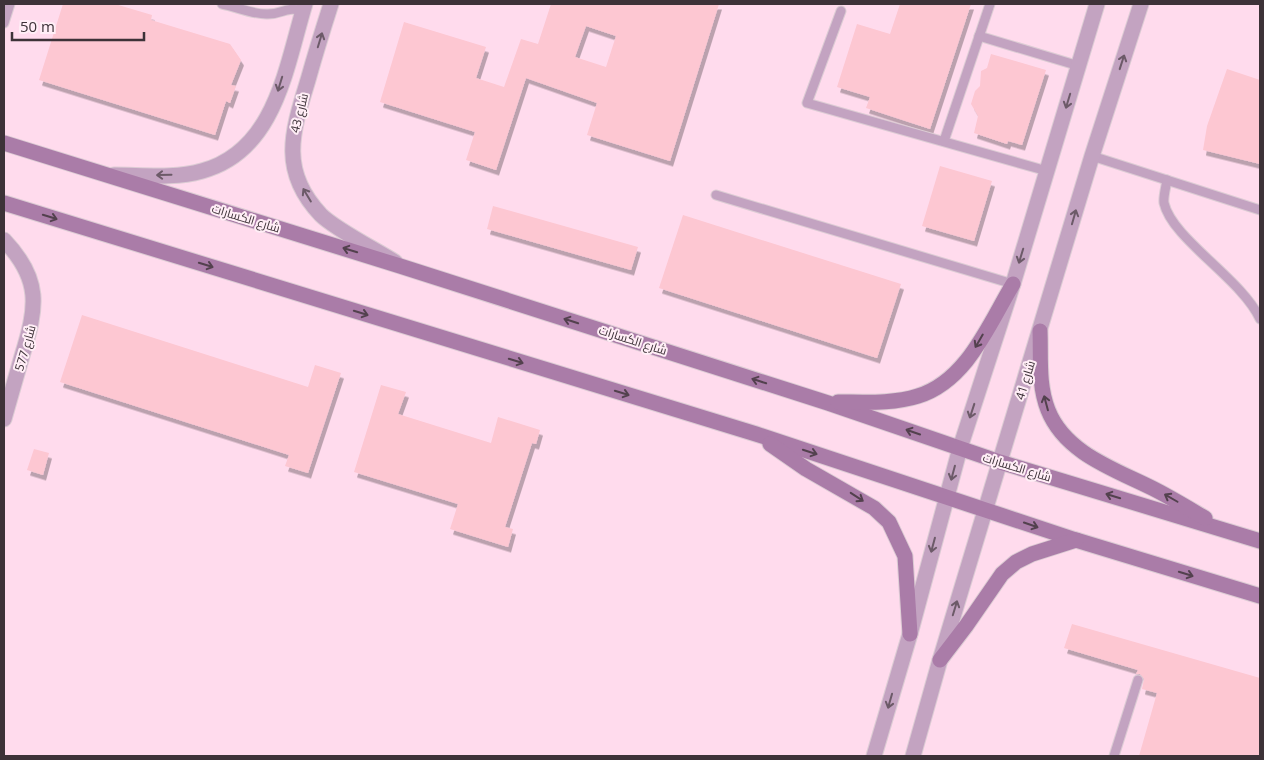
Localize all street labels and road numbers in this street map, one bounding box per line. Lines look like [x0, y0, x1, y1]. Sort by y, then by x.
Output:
street label: شارع 43 [286, 91, 312, 135]
street label: شارع الكسارات [210, 200, 282, 236]
street label: شارع الكسارات [597, 321, 669, 359]
street label: شارع 577 [10, 323, 40, 373]
street label: شارع 41 [1011, 358, 1039, 402]
street label: شارع الكسارات [981, 449, 1053, 485]

